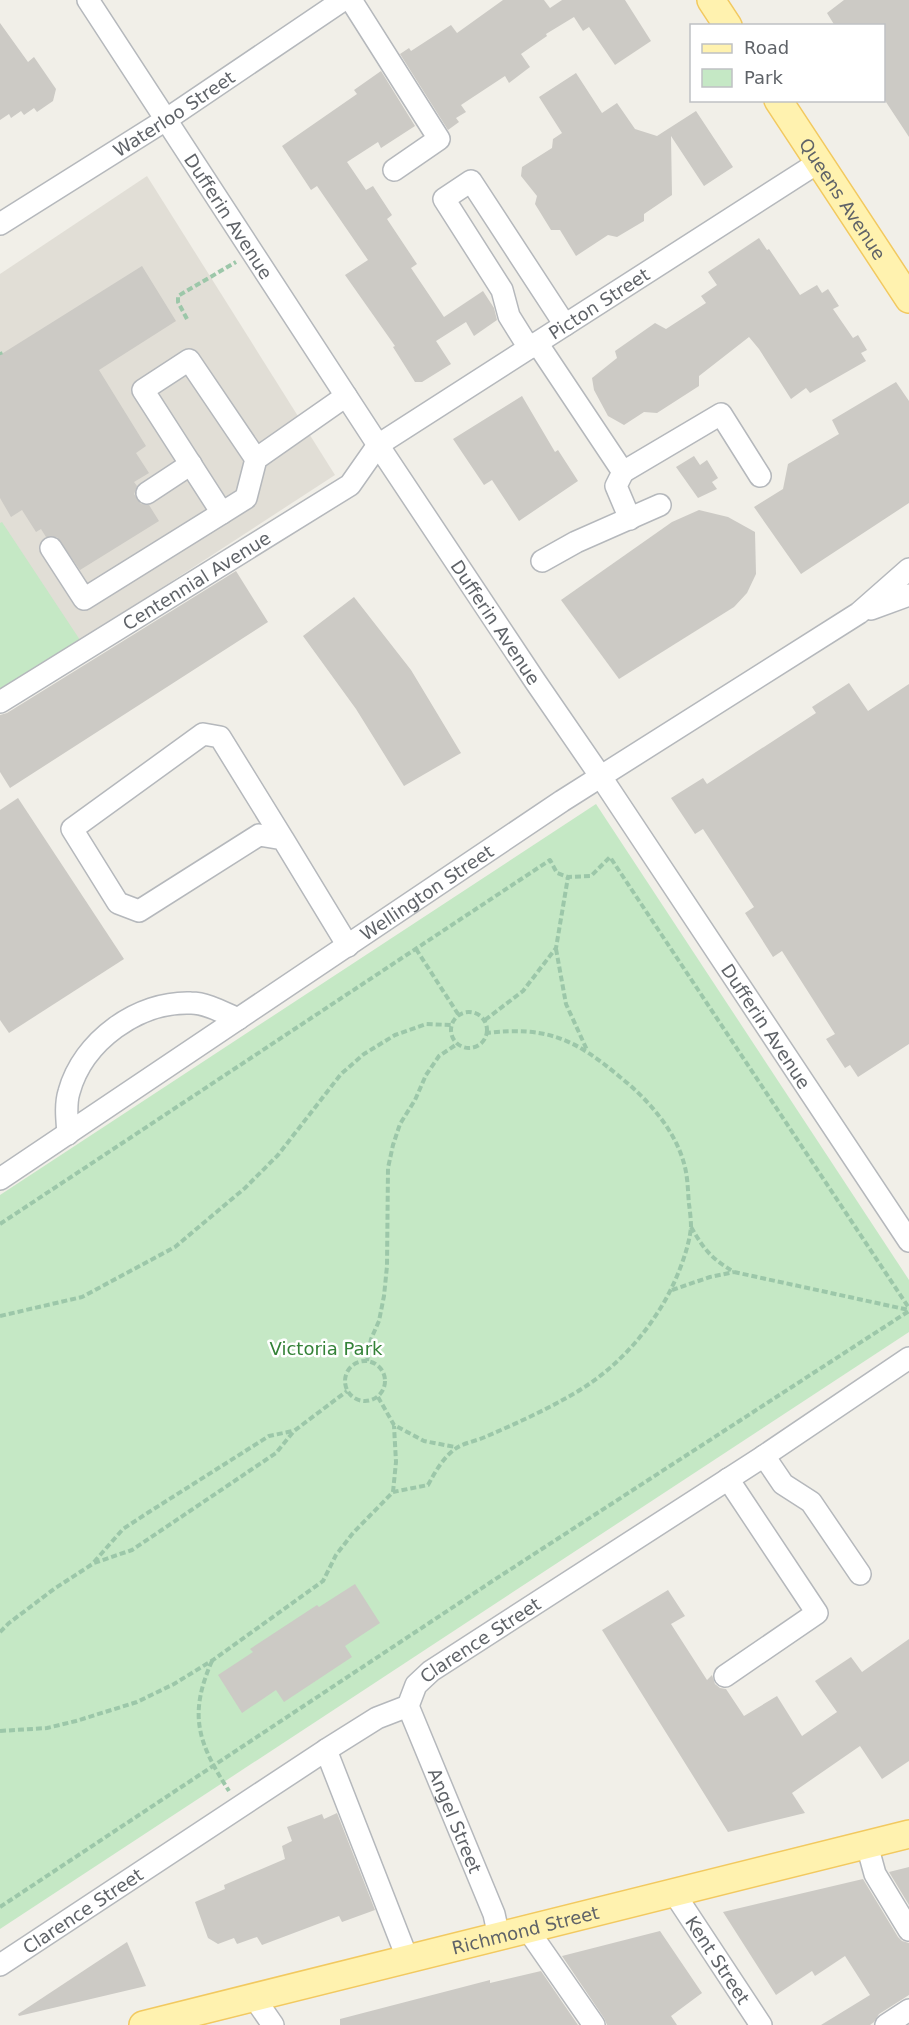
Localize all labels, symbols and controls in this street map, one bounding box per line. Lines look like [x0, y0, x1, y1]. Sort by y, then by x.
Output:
legend [690, 24, 885, 102]
text: Road [744, 37, 789, 58]
street label: Waterloo Street [109, 66, 238, 161]
text: Park [744, 67, 783, 88]
street label: Queens Avenue [795, 134, 890, 263]
street label: Dufferin Avenue [180, 150, 277, 283]
street label: Picton Street [545, 263, 653, 343]
street label: Centennial Avenue [119, 527, 274, 634]
street label: Dufferin Avenue [447, 556, 545, 689]
street label: Wellington Street [356, 840, 497, 944]
street label: Dufferin Avenue [717, 960, 815, 1092]
park label: Victoria Park [270, 1338, 383, 1359]
street label: Clarence Street [415, 1593, 544, 1687]
street label: Angel Street [424, 1765, 486, 1876]
street label: Clarence Street [19, 1863, 147, 1958]
street label: Richmond Street [450, 1901, 601, 1958]
street label: Kent Street [681, 1912, 755, 2008]

